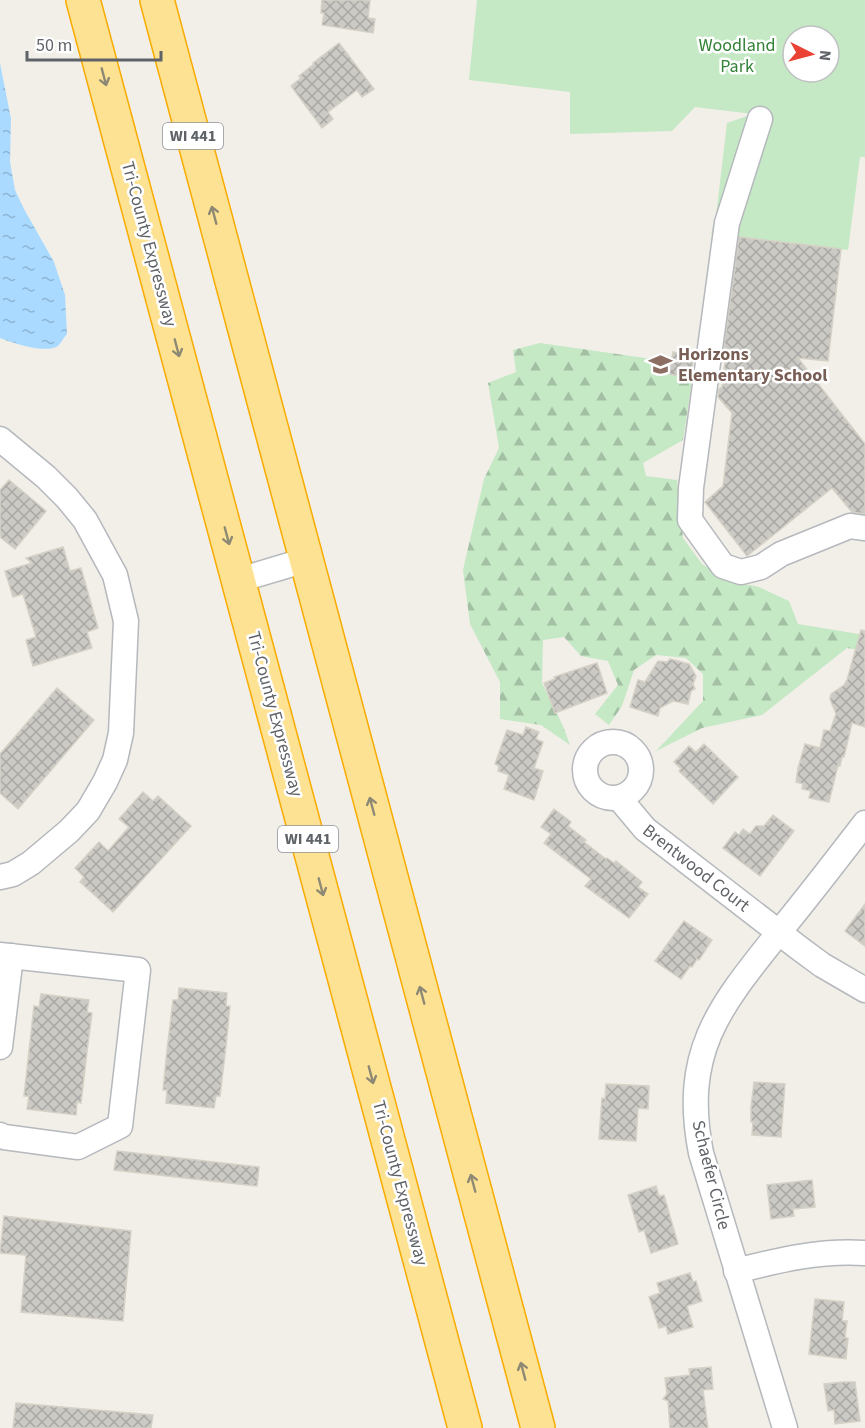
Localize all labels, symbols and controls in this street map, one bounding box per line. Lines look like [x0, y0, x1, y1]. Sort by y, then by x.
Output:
scale bar [27, 24, 160, 62]
north arrow [781, 24, 841, 84]
text: 50 m [36, 33, 72, 58]
park label: Woodland Park [698, 33, 776, 79]
text: N [813, 49, 836, 62]
one-way arrow [98, 67, 110, 86]
road number: WI 441 [163, 123, 223, 149]
street label: Tri-County Expressway [115, 159, 183, 330]
one-way arrow [208, 206, 220, 225]
one-way arrow [172, 338, 183, 357]
place label: Horizons Elementary School [678, 342, 828, 388]
school or university icon: Horizons Elementary School [647, 351, 673, 377]
one-way arrow [222, 526, 233, 545]
street label: Tri-County Expressway [241, 629, 309, 800]
one-way arrow [366, 797, 377, 816]
street label: Brentwood Court [637, 818, 755, 918]
road number: WI 441 [278, 826, 338, 852]
one-way arrow [316, 877, 327, 896]
one-way arrow [416, 986, 428, 1005]
one-way arrow [366, 1065, 377, 1084]
street label: Tri-County Expressway [366, 1098, 434, 1269]
street label: Schaefer Circle [685, 1118, 737, 1232]
one-way arrow [466, 1174, 478, 1193]
one-way arrow [517, 1362, 528, 1381]

